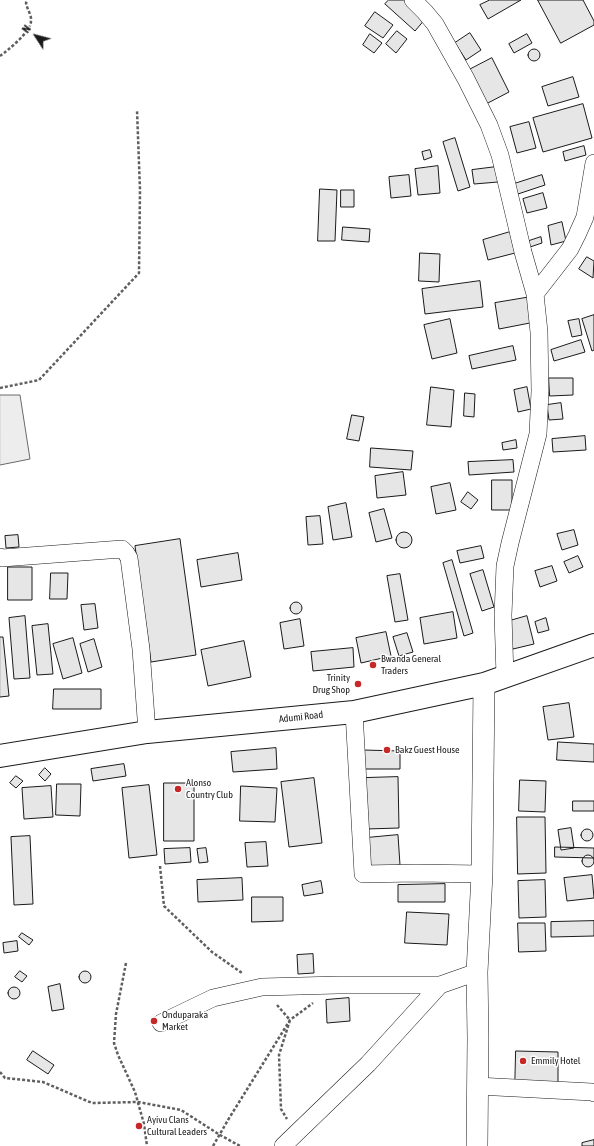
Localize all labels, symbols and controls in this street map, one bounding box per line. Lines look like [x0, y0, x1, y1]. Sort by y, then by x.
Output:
north arrow [16, 16, 56, 56]
text: N [20, 23, 33, 35]
place label: Bwanda General Traders [381, 653, 441, 676]
marker: Bwanda General Traders [368, 660, 378, 670]
place label: Trinity Drug Shop [312, 672, 350, 696]
marker: Trinity Drug Shop [353, 679, 363, 689]
street label: Adumi Road [278, 709, 324, 725]
place label: Bakz Guest House [395, 744, 460, 756]
marker: Bakz Guest House [382, 745, 392, 755]
place label: Alonso Country Club [186, 777, 233, 800]
marker: Alonso Country Club [173, 784, 183, 794]
place label: Onduparaka Market [162, 1009, 208, 1032]
marker: Onduparaka Market [149, 1016, 159, 1026]
place label: Emmily Hotel [531, 1055, 580, 1067]
marker: Emmily Hotel [518, 1056, 528, 1066]
place label: Ayivu Clans Cultural Leaders [147, 1114, 207, 1138]
marker: Ayivu Clans Cultural Leaders [134, 1121, 144, 1131]

